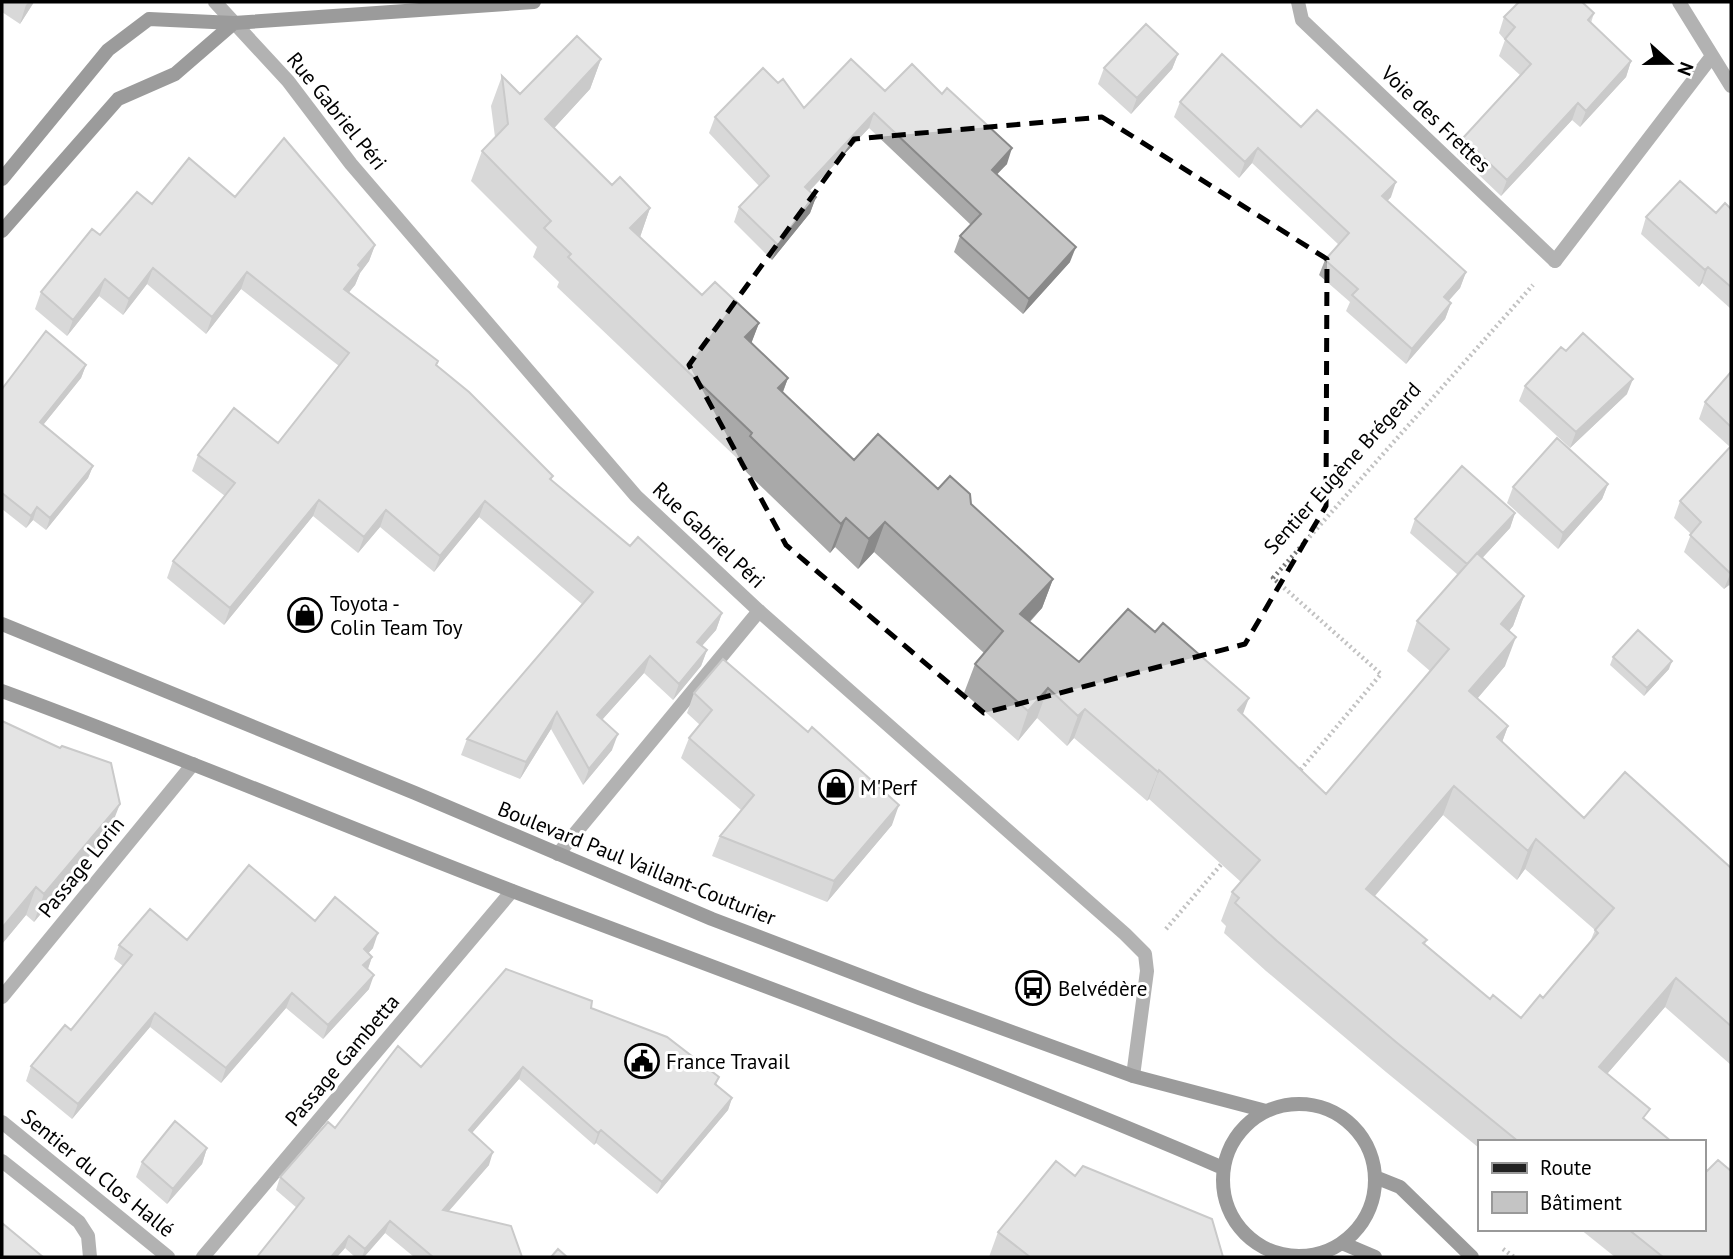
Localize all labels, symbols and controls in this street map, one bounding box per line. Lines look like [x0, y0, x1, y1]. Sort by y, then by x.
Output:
north arrow [1635, 28, 1705, 98]
street label: Rue Gabriel Péri [281, 47, 393, 175]
street label: Voie des Frettes [1375, 59, 1497, 178]
text: N [1672, 59, 1699, 79]
street label: Sentier Eugène Brégeard [1258, 376, 1426, 560]
street label: Rue Gabriel Péri [647, 476, 771, 594]
place label: Toyota - Colin Team Toy [330, 590, 463, 641]
shop icon: Toyota - Colin Team Toy [286, 596, 324, 634]
shop icon: M'Perf [817, 768, 855, 806]
place label: M'Perf [860, 774, 918, 801]
street label: Boulevard Paul Vaillant-Couturier [494, 795, 780, 931]
street label: Passage Lorin [32, 811, 130, 923]
bus stop icon: Belvédère [1014, 969, 1052, 1007]
place label: Belvédère [1058, 975, 1147, 1002]
street label: Passage Gambetta [279, 988, 405, 1132]
public building icon: France Travail [623, 1042, 661, 1080]
place label: France Travail [666, 1048, 790, 1075]
street label: Sentier du Clos Hallé [16, 1103, 180, 1243]
legend [1478, 1140, 1705, 1231]
text: Route [1540, 1154, 1592, 1181]
text: Bâtiment [1540, 1189, 1622, 1216]

